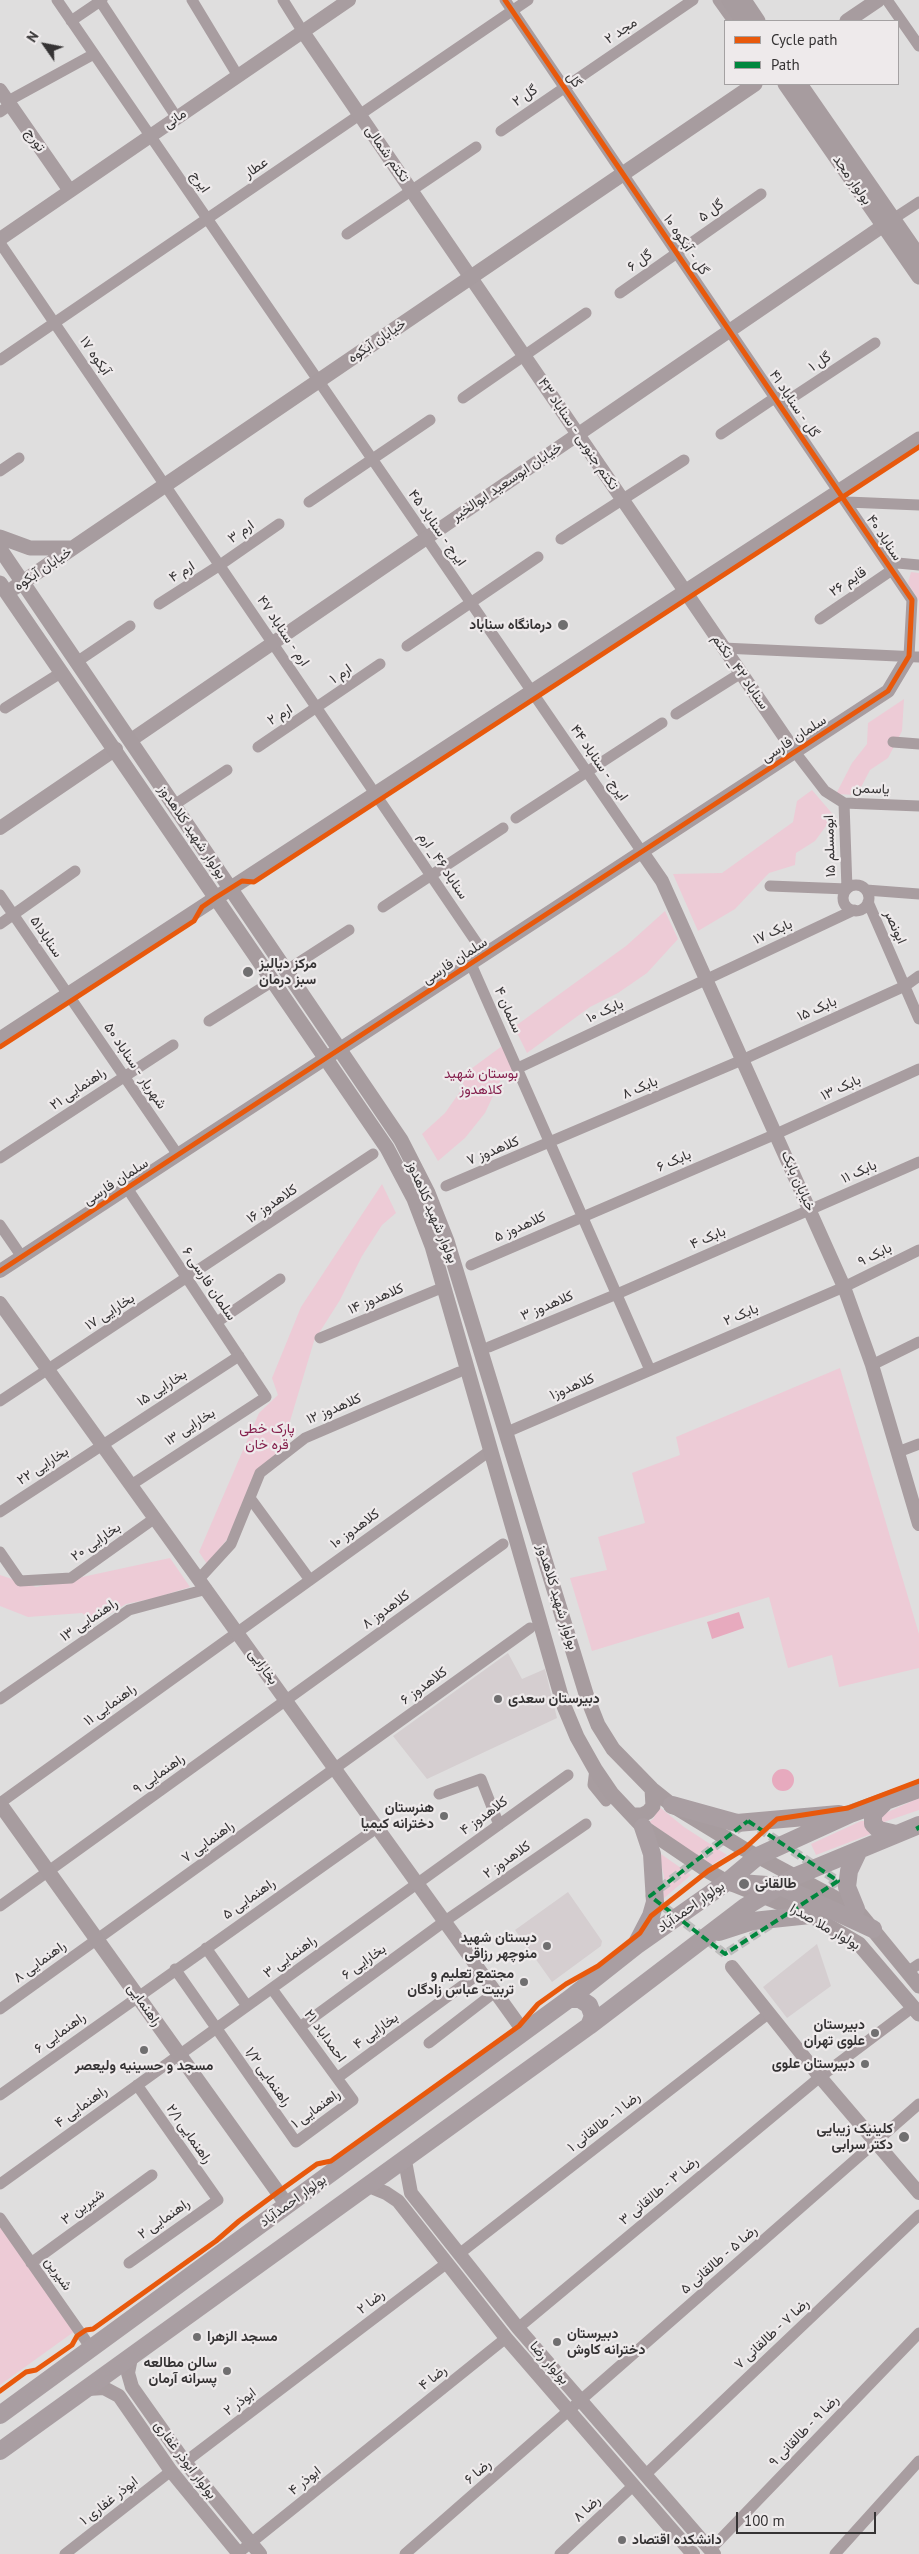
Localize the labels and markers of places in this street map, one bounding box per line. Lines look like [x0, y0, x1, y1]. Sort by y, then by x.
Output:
place label: درمانگاه سناباد [469, 617, 552, 633]
marker: درمانگاه سناباد [556, 618, 570, 632]
place label: مرکز دیالیز سبز درمان [259, 956, 317, 989]
marker: مرکز دیالیز سبز درمان [241, 965, 255, 979]
place label: دبیرستان سعدی [508, 1691, 600, 1707]
marker: دبیرستان سعدی [492, 1693, 504, 1705]
place label: هنرستان دخترانه کیمیا [361, 1800, 434, 1832]
marker: هنرستان دخترانه کیمیا [438, 1810, 450, 1822]
place label: طالقانی [755, 1876, 796, 1892]
marker: طالقانی [737, 1877, 751, 1891]
place label: دبستان شهید منوچهر رزاقی [461, 1930, 537, 1962]
marker: دبستان شهید منوچهر رزاقی [541, 1940, 553, 1952]
place label: مجتمع تعلیم و تربیت عباس زادگان [407, 1966, 514, 1998]
marker: مجتمع تعلیم و تربیت عباس زادگان [518, 1976, 530, 1988]
place label: دبیرستان علوی تهران [804, 2017, 865, 2050]
marker: دبیرستان علوی تهران [869, 2027, 881, 2039]
marker: مسجد و حسینیه ولیعصر [138, 2044, 150, 2056]
place label: دبیرستان علوی [772, 2056, 855, 2072]
place label: مسجد و حسینیه ولیعصر [75, 2058, 213, 2074]
marker: دبیرستان علوی [859, 2058, 871, 2070]
place label: کلینیک زیبایی دکتر سرابی [817, 2121, 893, 2154]
marker: کلینیک زیبایی دکتر سرابی [897, 2130, 911, 2144]
place label: دبیرستان دخترانه کاوش [567, 2326, 645, 2358]
place label: مسجد الزهرا [207, 2329, 277, 2345]
marker: مسجد الزهرا [191, 2331, 203, 2343]
marker: دبیرستان دخترانه کاوش [551, 2336, 563, 2348]
place label: سالن مطالعه پسرانه آرمان [143, 2355, 217, 2388]
marker: سالن مطالعه پسرانه آرمان [221, 2365, 233, 2377]
place label: دانشکده اقتصاد [632, 2532, 722, 2548]
marker: دانشکده اقتصاد [616, 2534, 628, 2546]

